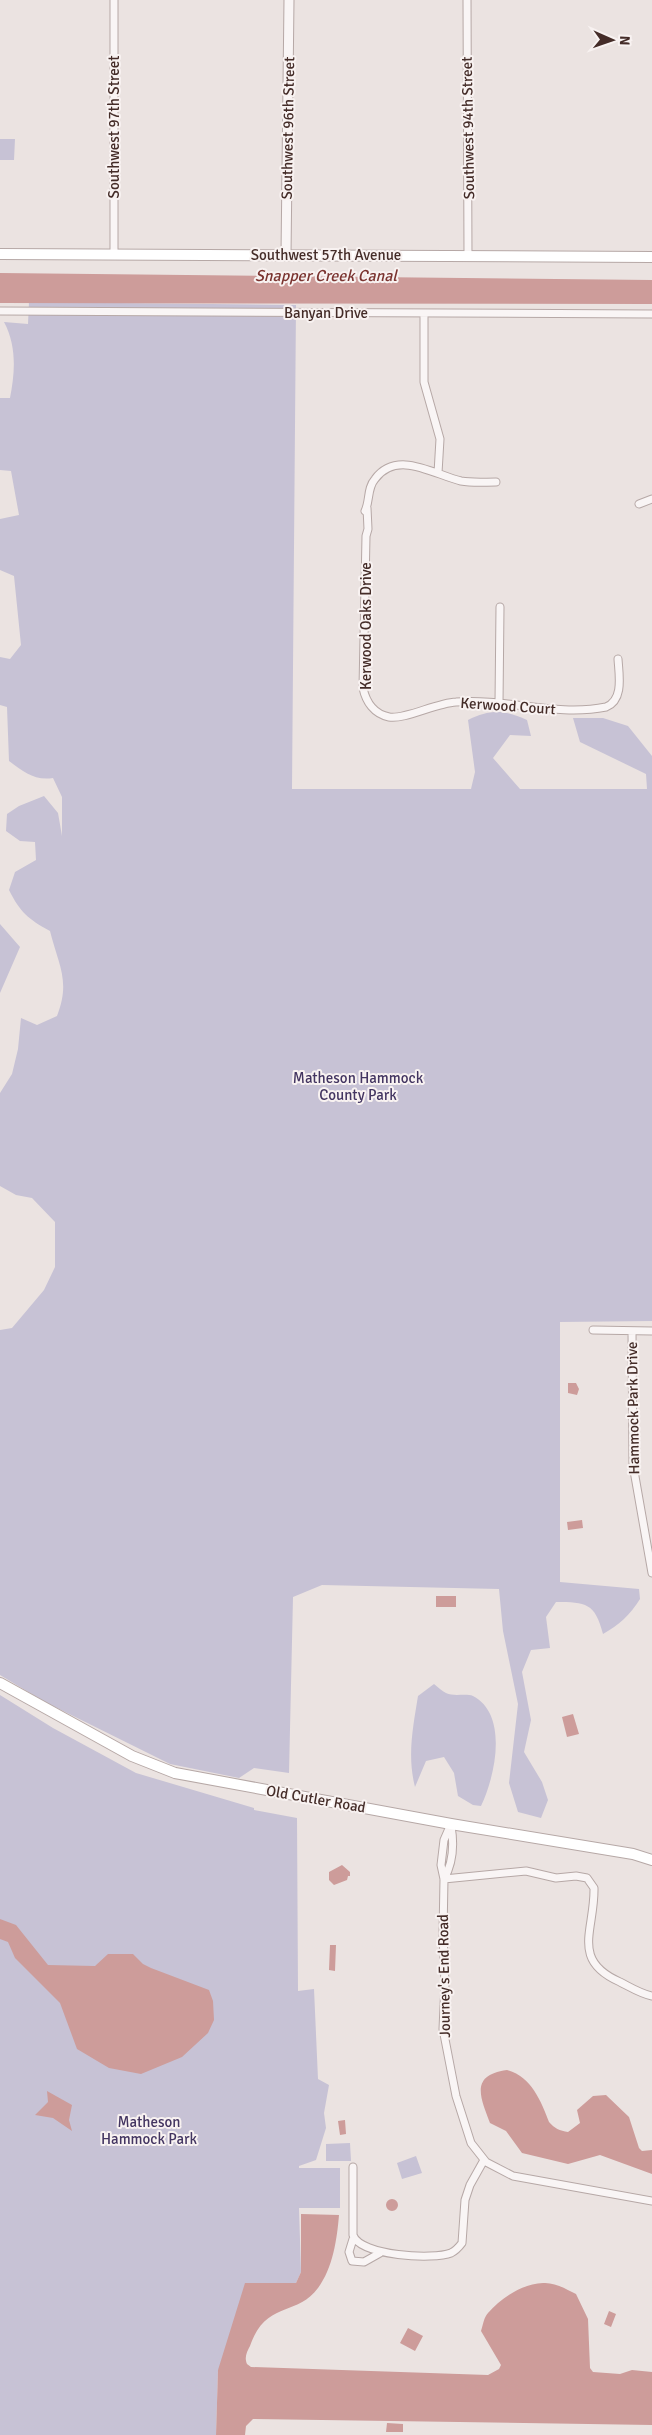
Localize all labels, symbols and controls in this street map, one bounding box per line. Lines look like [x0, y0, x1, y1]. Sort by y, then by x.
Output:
north arrow [587, 15, 637, 65]
text: N [616, 35, 633, 46]
street label: Southwest 97th Street [105, 56, 123, 198]
street label: Southwest 96th Street [278, 56, 298, 200]
street label: Southwest 94th Street [458, 56, 478, 200]
street label: Southwest 57th Avenue [251, 246, 401, 264]
water label: Snapper Creek Canal [255, 266, 398, 286]
street label: Banyan Drive [284, 304, 368, 322]
street label: Kerwood Oaks Drive [357, 562, 375, 690]
street label: Kerwood Court [460, 694, 556, 718]
park label: Matheson Hammock County Park [293, 1069, 424, 1104]
street label: Hammock Park Drive [623, 1341, 643, 1475]
street label: Old Cutler Road [265, 1781, 367, 1817]
street label: Journey's End Road [434, 1914, 454, 2038]
park label: Matheson Hammock Park [101, 2113, 198, 2148]

